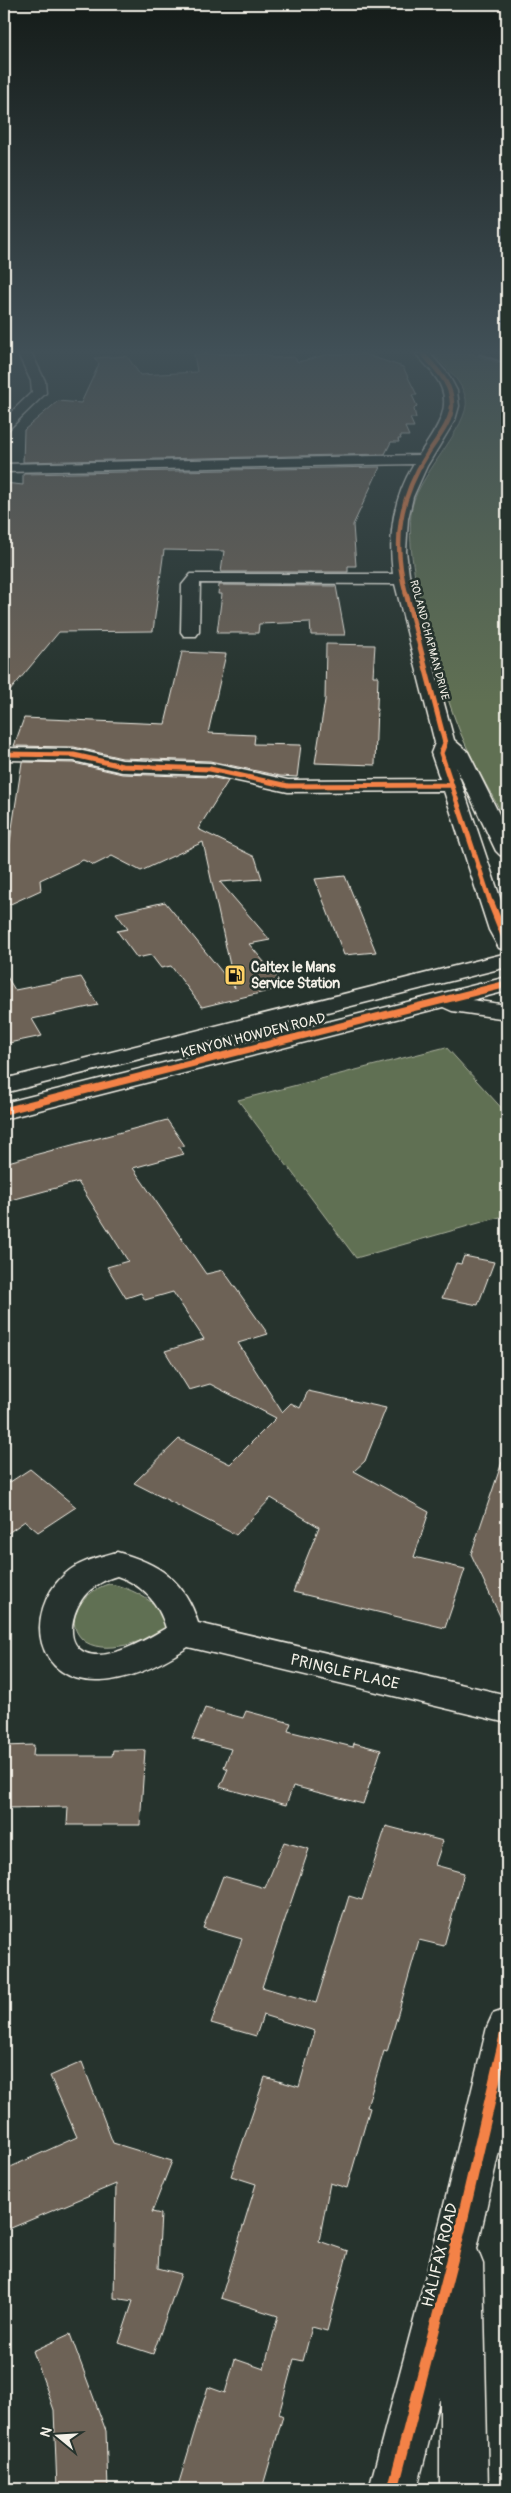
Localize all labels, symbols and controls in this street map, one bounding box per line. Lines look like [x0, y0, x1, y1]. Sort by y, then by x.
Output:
street label: ROLAND CHAPMAN DRIVE [407, 579, 452, 702]
place label: Caltex le Mans Service Station [251, 959, 340, 992]
fuel station icon: Caltex le Mans Service Station [223, 963, 247, 987]
street label: KENYON HOWDEN ROAD [179, 1009, 327, 1062]
street label: PRINGLE PLACE [288, 1650, 401, 1694]
street label: HALIFAX ROAD [417, 2201, 463, 2309]
north arrow [32, 2410, 82, 2460]
text: N [37, 2425, 56, 2439]

